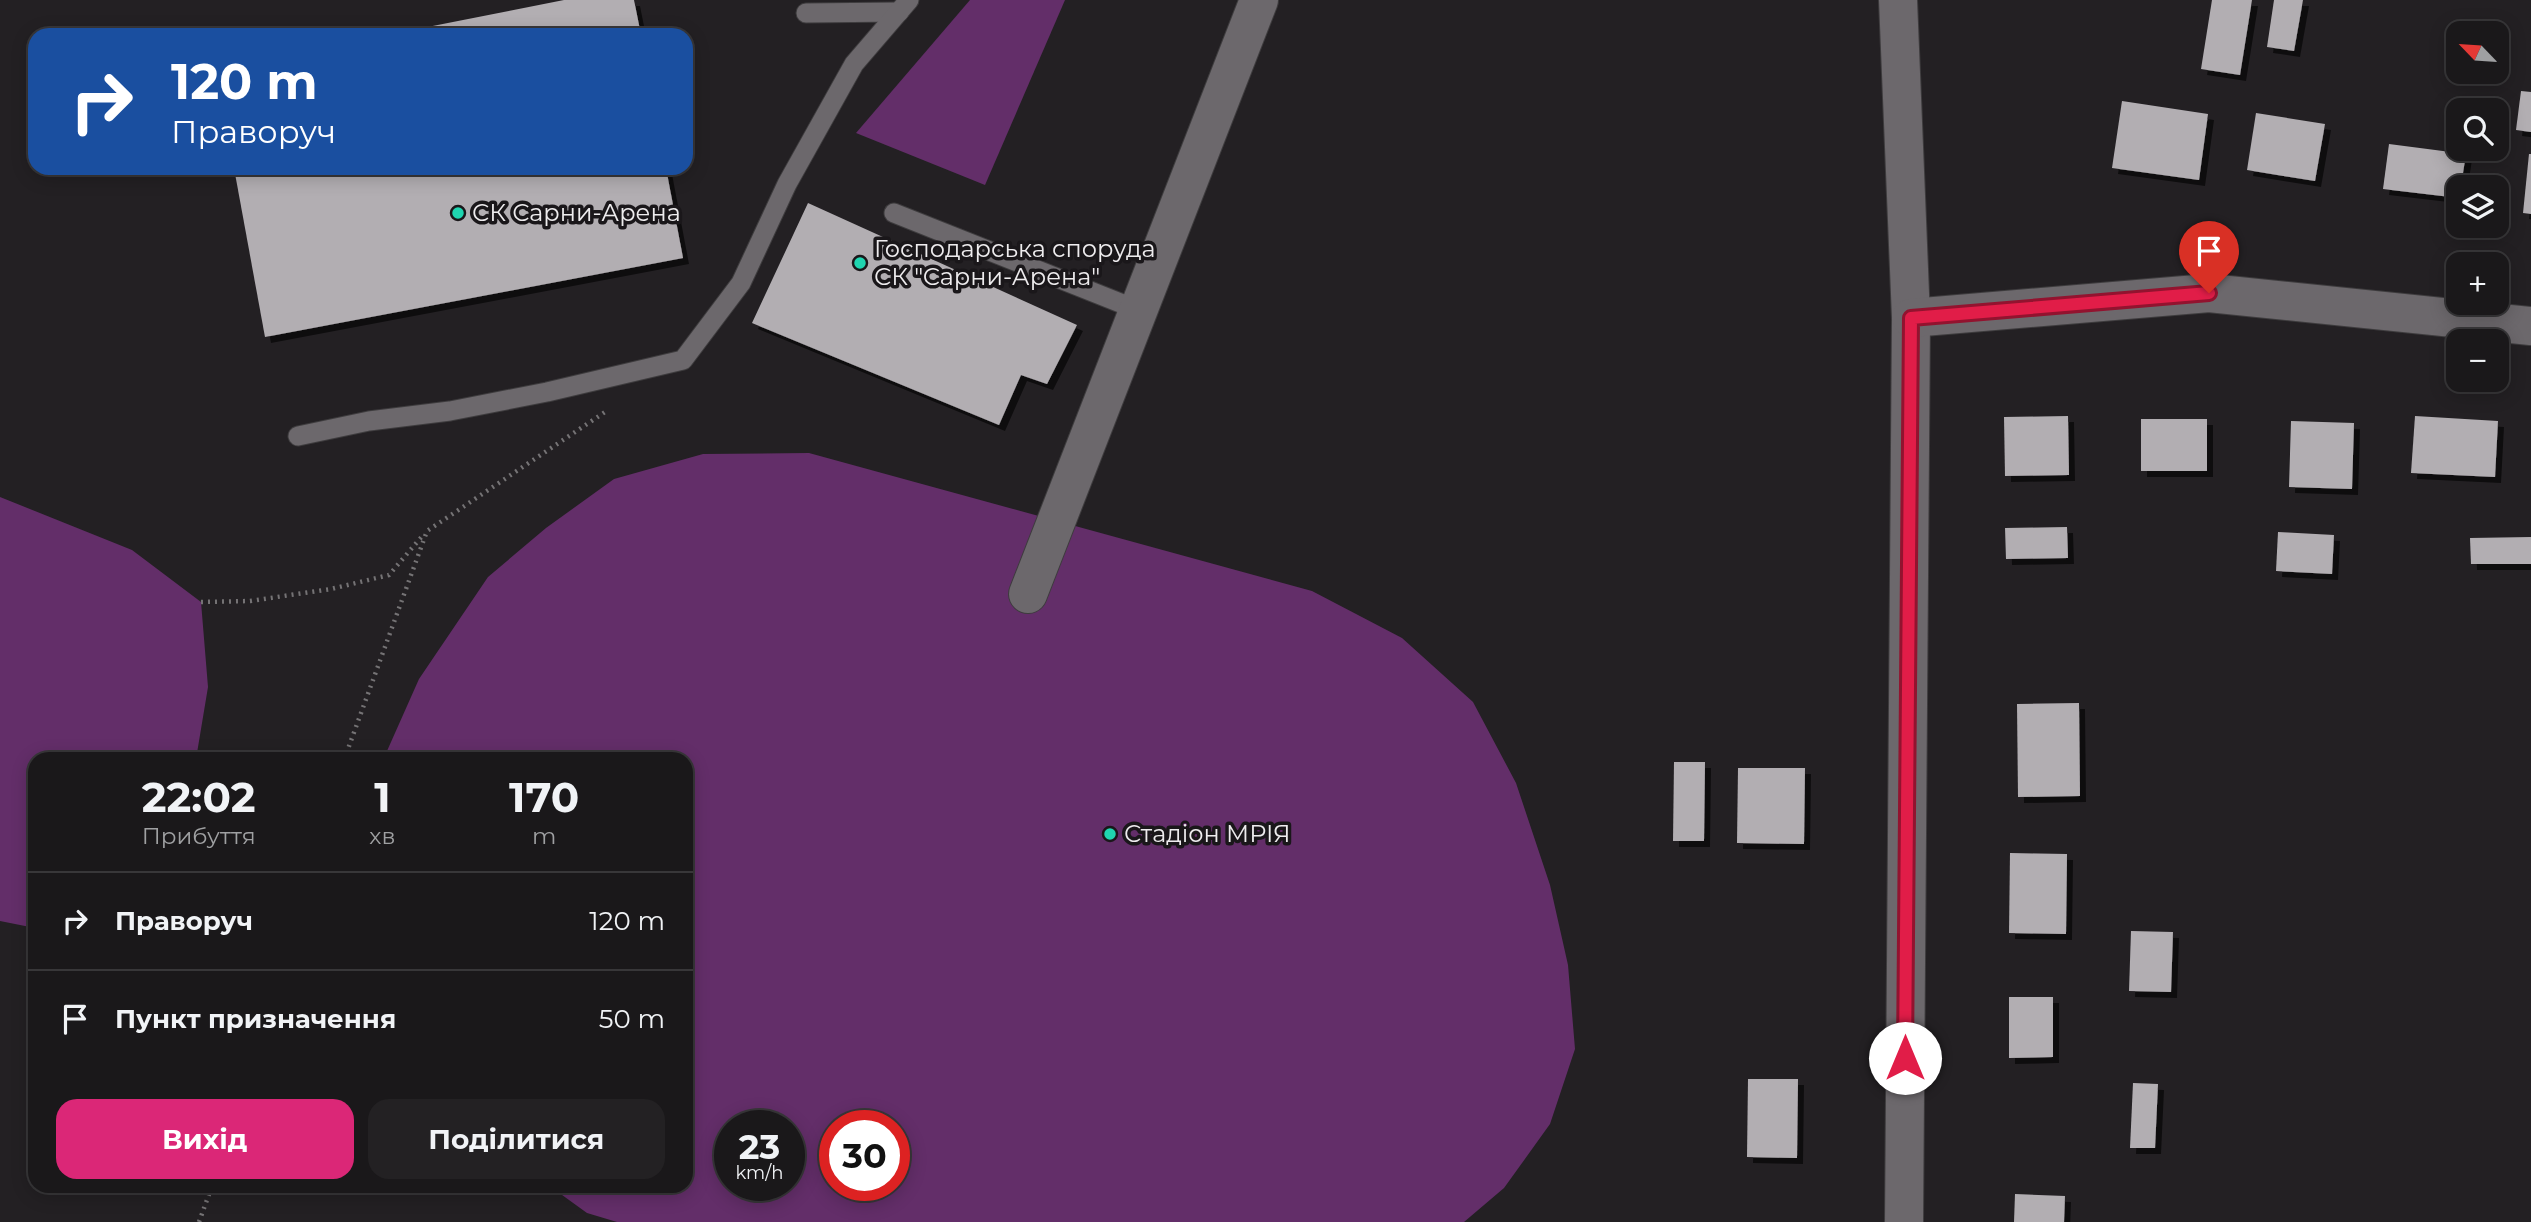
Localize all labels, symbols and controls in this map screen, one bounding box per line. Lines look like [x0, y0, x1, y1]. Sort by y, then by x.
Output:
north arrow [2446, 21, 2510, 84]
map controls [2446, 21, 2509, 392]
text: 120 m [171, 52, 318, 111]
icon: right [56, 56, 147, 147]
button: search [2446, 98, 2509, 161]
text: Праворуч [171, 112, 336, 151]
button: layers [2446, 175, 2509, 238]
place label: СК Сарни-Арена [472, 198, 681, 227]
marker: СК Сарни-Арена [450, 205, 466, 221]
pin [2179, 221, 2239, 293]
icon: arrive [2190, 232, 2228, 270]
place label: Господарська споруда СК "Сарни-Арена" [874, 234, 1156, 291]
button: + [2446, 252, 2509, 315]
marker: Господарська споруда СК "Сарни-Арена" [852, 255, 868, 271]
button: − [2446, 329, 2509, 392]
text: 22:02 [142, 771, 256, 823]
text: 1 [374, 771, 391, 823]
text: 170 [509, 771, 579, 823]
place label: Стадіон МРІЯ [1124, 819, 1291, 848]
text: Прибуття [142, 822, 256, 850]
text: хв [369, 822, 395, 850]
text: m [532, 822, 556, 850]
marker: Стадіон МРІЯ [1102, 826, 1118, 842]
icon: right [56, 902, 94, 940]
text: Праворуч [115, 905, 253, 937]
text: 120 m [589, 905, 665, 937]
icon: arrive [56, 1000, 94, 1038]
text: Пункт призначення [115, 1003, 396, 1035]
text: 50 m [599, 1003, 665, 1035]
position arrow [1868, 1021, 1942, 1095]
button: Вихід [56, 1099, 354, 1179]
button: Поділитися [368, 1099, 665, 1179]
speed limit sign: 30 [819, 1110, 910, 1201]
text: 23 [739, 1125, 780, 1168]
text: km/h [735, 1162, 784, 1184]

